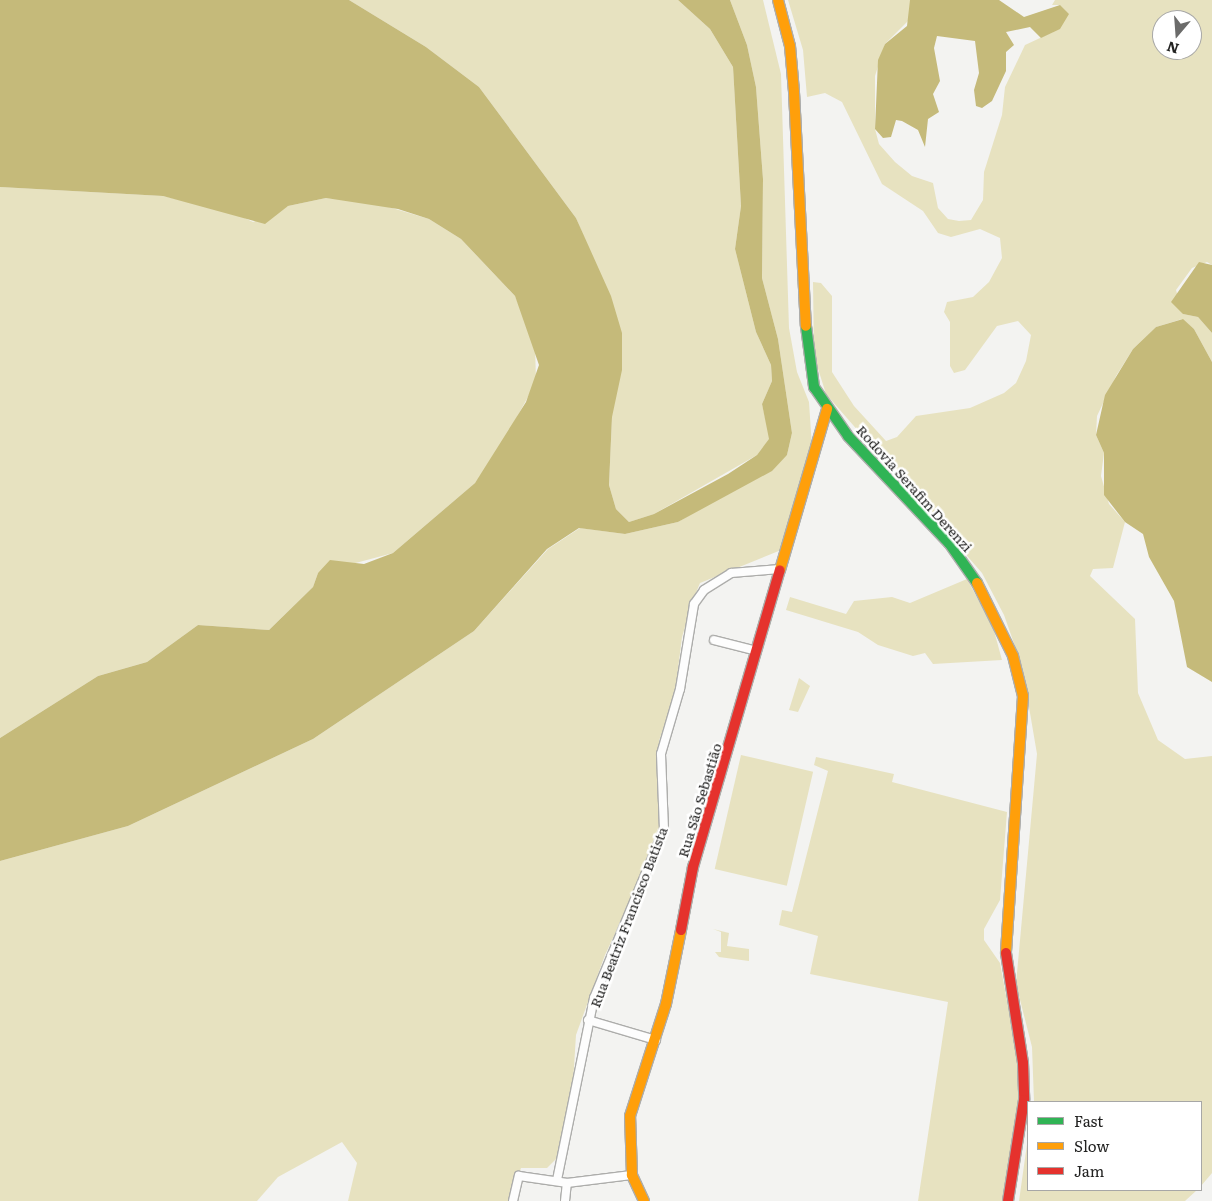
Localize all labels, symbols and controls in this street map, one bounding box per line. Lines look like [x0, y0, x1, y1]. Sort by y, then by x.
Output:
north arrow [1152, 10, 1202, 60]
text: N [1164, 37, 1181, 60]
street label: Rodovia Serafim Derenzi [854, 421, 976, 555]
street label: Rua São Sebastião [674, 741, 724, 859]
street label: Rua Beatriz Francisco Batista [586, 824, 670, 1010]
legend [1027, 1101, 1202, 1191]
text: Fast [1074, 1109, 1103, 1132]
text: Slow [1074, 1134, 1109, 1157]
text: Jam [1074, 1159, 1104, 1182]

